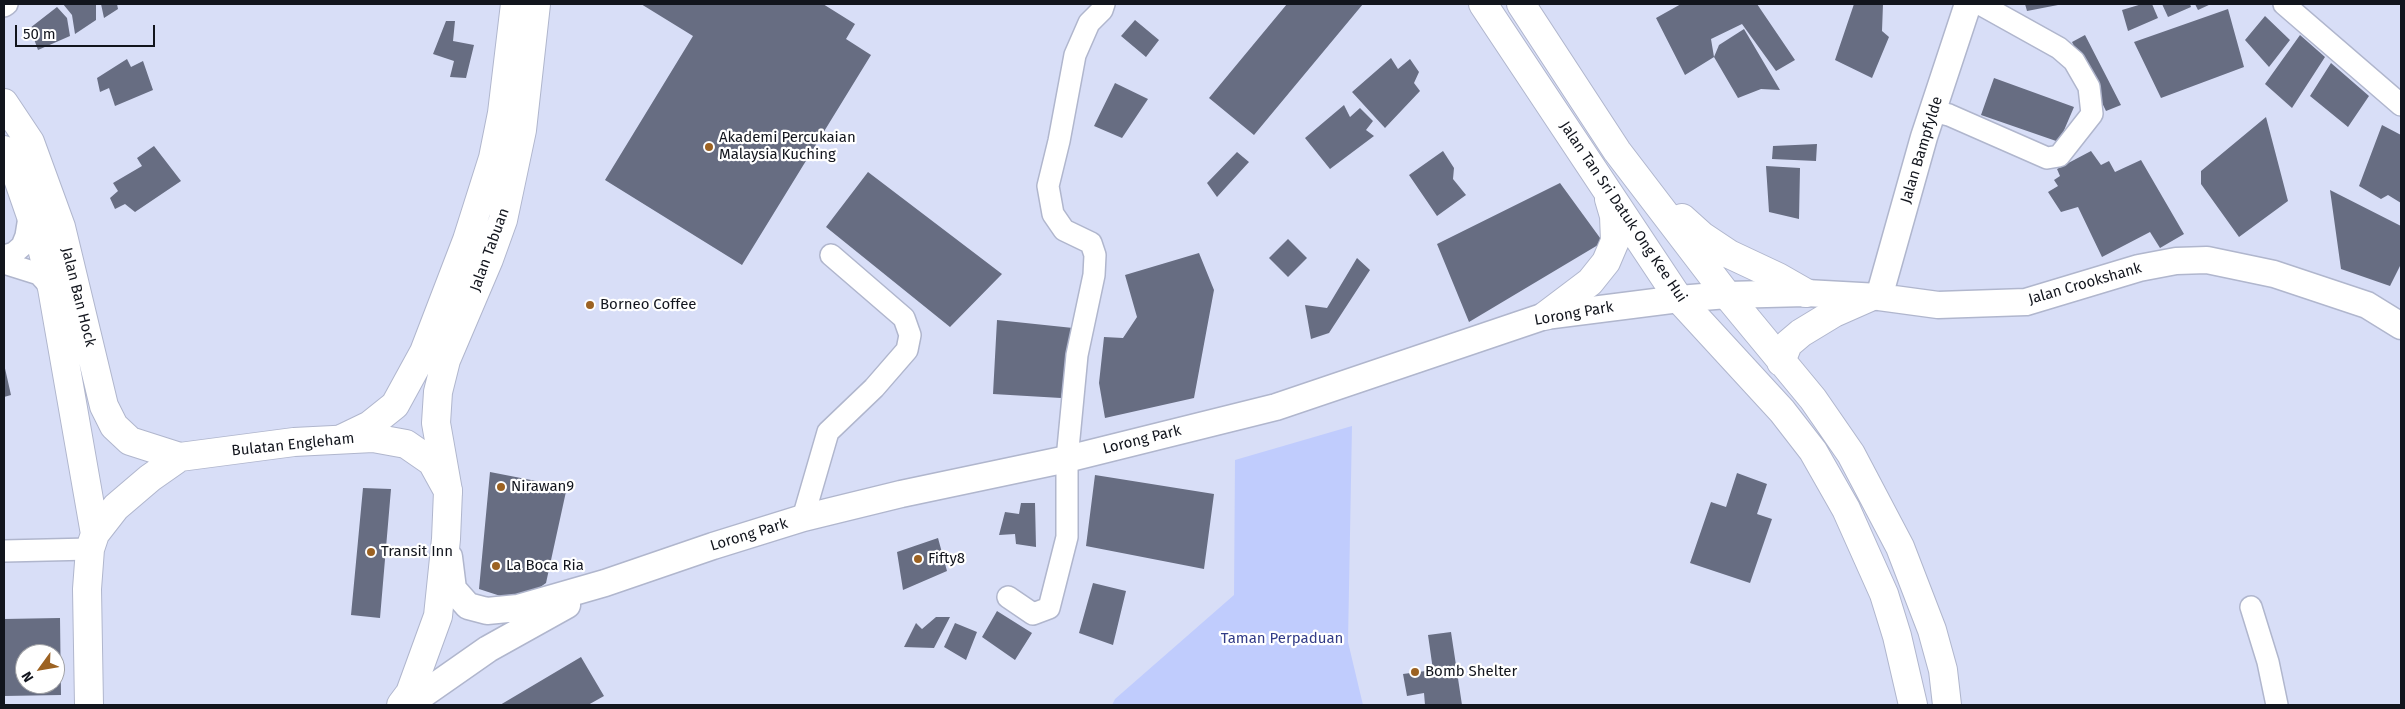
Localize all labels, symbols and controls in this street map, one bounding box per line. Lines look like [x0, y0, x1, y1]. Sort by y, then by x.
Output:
scale bar [18, 15, 158, 47]
text: 50 m [23, 25, 56, 43]
street label: Jalan Bampfylde [1897, 94, 1947, 206]
street label: Jalan Tan Sri Datuk Ong Kee Hui [1556, 118, 1690, 306]
place label: Akademi Percukaian Malaysia Kuching [719, 129, 856, 164]
marker: Akademi Percukaian Malaysia Kuching [703, 141, 715, 153]
street label: Jalan Tabuan [467, 206, 513, 294]
street label: Jalan Ban Hock [57, 245, 99, 349]
street label: Jalan Crookshank [2026, 259, 2144, 309]
place label: Borneo Coffee [600, 296, 696, 314]
street label: Lorong Park [1533, 298, 1615, 330]
marker: Borneo Coffee [584, 299, 596, 311]
street label: Lorong Park [1101, 422, 1183, 458]
street label: Bulatan Engleham [231, 430, 355, 460]
place label: Nirawan9 [511, 478, 574, 496]
marker: Nirawan9 [495, 481, 507, 493]
street label: Lorong Park [708, 515, 790, 555]
place label: Transit Inn [381, 543, 453, 561]
marker: Transit Inn [365, 546, 377, 558]
place label: Fifty8 [928, 550, 965, 568]
marker: Fifty8 [912, 553, 924, 565]
place label: La Boca Ria [506, 557, 584, 575]
marker: La Boca Ria [490, 560, 502, 572]
park label: Taman Perpaduan [1221, 630, 1343, 648]
north arrow [15, 644, 65, 694]
place label: Bomb Shelter [1425, 663, 1517, 681]
marker: Bomb Shelter [1409, 666, 1421, 678]
text: N [18, 668, 37, 685]

